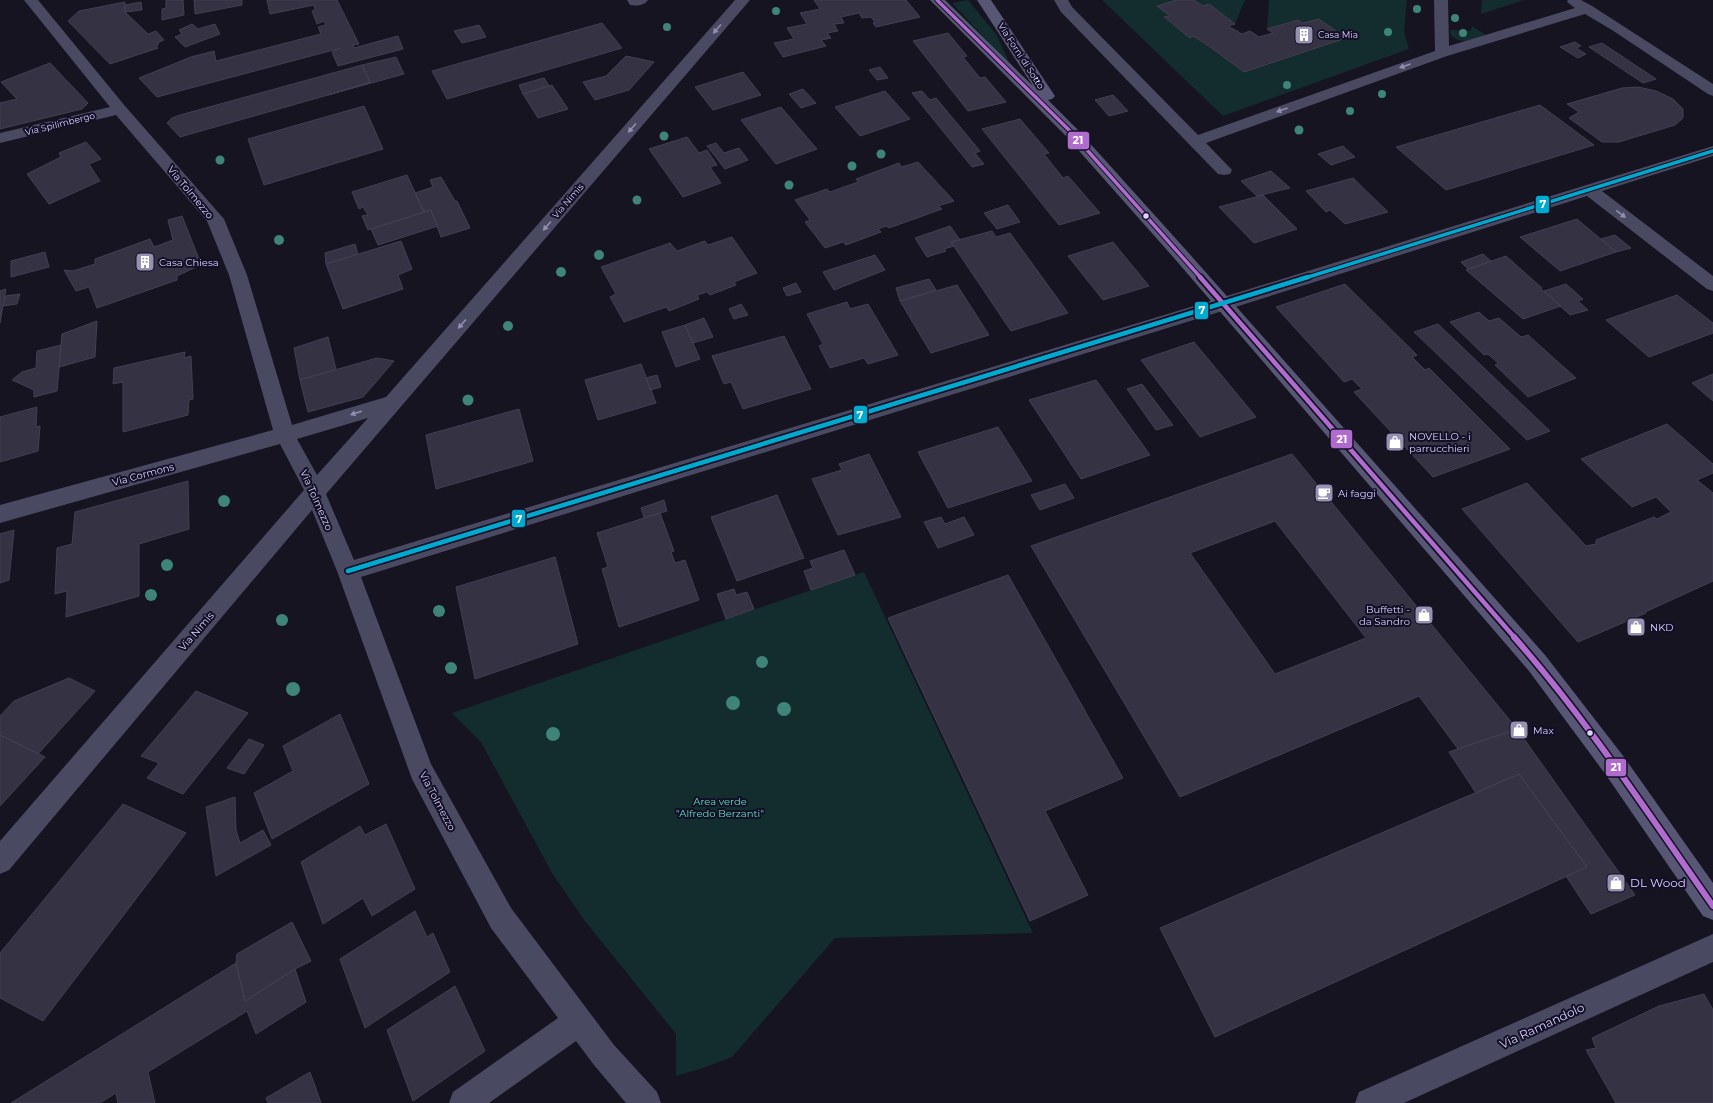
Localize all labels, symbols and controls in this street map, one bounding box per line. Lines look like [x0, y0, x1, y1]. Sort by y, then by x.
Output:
street label: Via Forni di Sotto [996, 21, 1047, 91]
building icon: Casa Mia [1293, 24, 1315, 46]
one-way arrow [713, 25, 722, 34]
place label: Casa Mia [1318, 29, 1358, 40]
one-way arrow [1398, 64, 1410, 70]
one-way arrow [1276, 107, 1288, 113]
street label: Via Spilimbergo [24, 109, 96, 138]
one-way arrow [627, 122, 636, 133]
line badge: 21 [1067, 131, 1090, 150]
text: 21 [1073, 133, 1083, 147]
street label: Via Tolmezzo [165, 163, 217, 221]
street label: Via Nimis [550, 181, 586, 220]
line badge: 7 [1535, 195, 1550, 214]
text: 7 [1540, 197, 1547, 211]
one-way arrow [1616, 210, 1626, 218]
unlabelled marker [1141, 211, 1151, 221]
one-way arrow [542, 221, 551, 231]
building icon: Casa Chiesa [134, 251, 156, 273]
place label: Casa Chiesa [159, 256, 219, 269]
line badge: 7 [1194, 301, 1209, 320]
text: 7 [1199, 303, 1206, 317]
one-way arrow [457, 319, 466, 330]
line badge: 7 [853, 405, 868, 424]
text: 7 [857, 408, 864, 422]
one-way arrow [350, 410, 362, 416]
line badge: 21 [1330, 429, 1353, 449]
place label: NOVELLO - i parrucchieri [1409, 430, 1471, 455]
shop icon: NOVELLO - i parrucchieri [1384, 431, 1406, 453]
text: 21 [1337, 432, 1347, 446]
street label: Via Cormons [111, 460, 176, 489]
street label: Via Tolmezzo [297, 468, 336, 533]
cafe icon: Ai faggi [1313, 482, 1335, 504]
place label: Ai faggi [1338, 487, 1376, 500]
line badge: 7 [511, 509, 526, 528]
text: 7 [516, 512, 523, 526]
place label: Buffetti - da Sandro [1359, 603, 1410, 628]
shop icon: Buffetti - da Sandro [1413, 604, 1435, 626]
street label: Via Nimis [176, 609, 217, 653]
shop icon: NKD [1625, 616, 1647, 638]
place label: NKD [1650, 621, 1674, 634]
shop icon: Max [1508, 719, 1530, 741]
place label: Max [1533, 724, 1554, 737]
unlabelled marker [1585, 728, 1595, 738]
line badge: 21 [1605, 758, 1627, 777]
text: 21 [1611, 760, 1621, 774]
street label: Via Tolmezzo [417, 769, 459, 833]
park label: Area verde "Alfredo Berzanti" [676, 795, 764, 820]
shop icon: DL Wood [1605, 872, 1627, 894]
place label: DL Wood [1630, 875, 1686, 890]
street label: Via Ramandolo [1497, 999, 1586, 1052]

